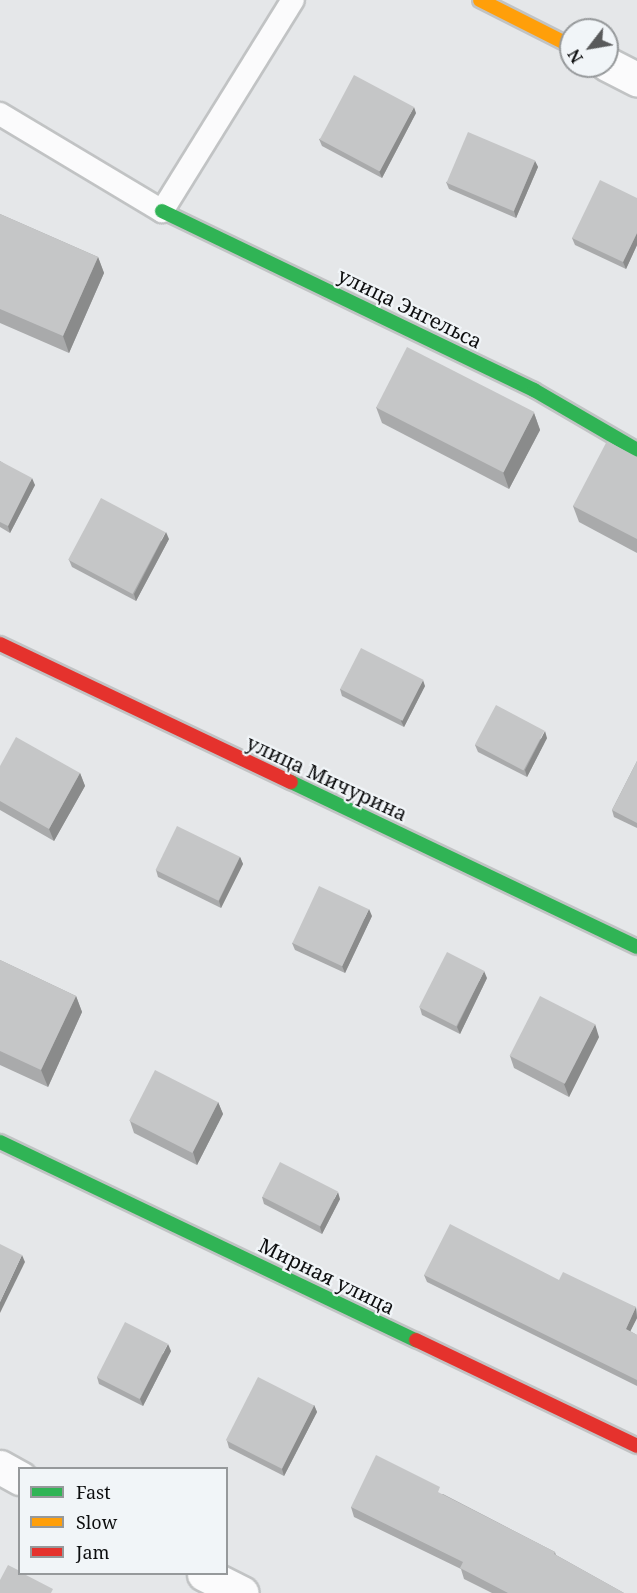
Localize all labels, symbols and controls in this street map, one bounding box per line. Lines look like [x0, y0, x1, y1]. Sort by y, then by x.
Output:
north arrow [559, 18, 619, 78]
text: N [563, 45, 588, 67]
street label: улица Энгельса [334, 263, 486, 353]
street label: улица Мичурина [243, 730, 411, 826]
street label: Мирная улица [255, 1233, 399, 1319]
legend [18, 1467, 228, 1575]
text: Fast [76, 1480, 111, 1504]
text: Slow [76, 1510, 117, 1534]
text: Jam [76, 1540, 110, 1564]

